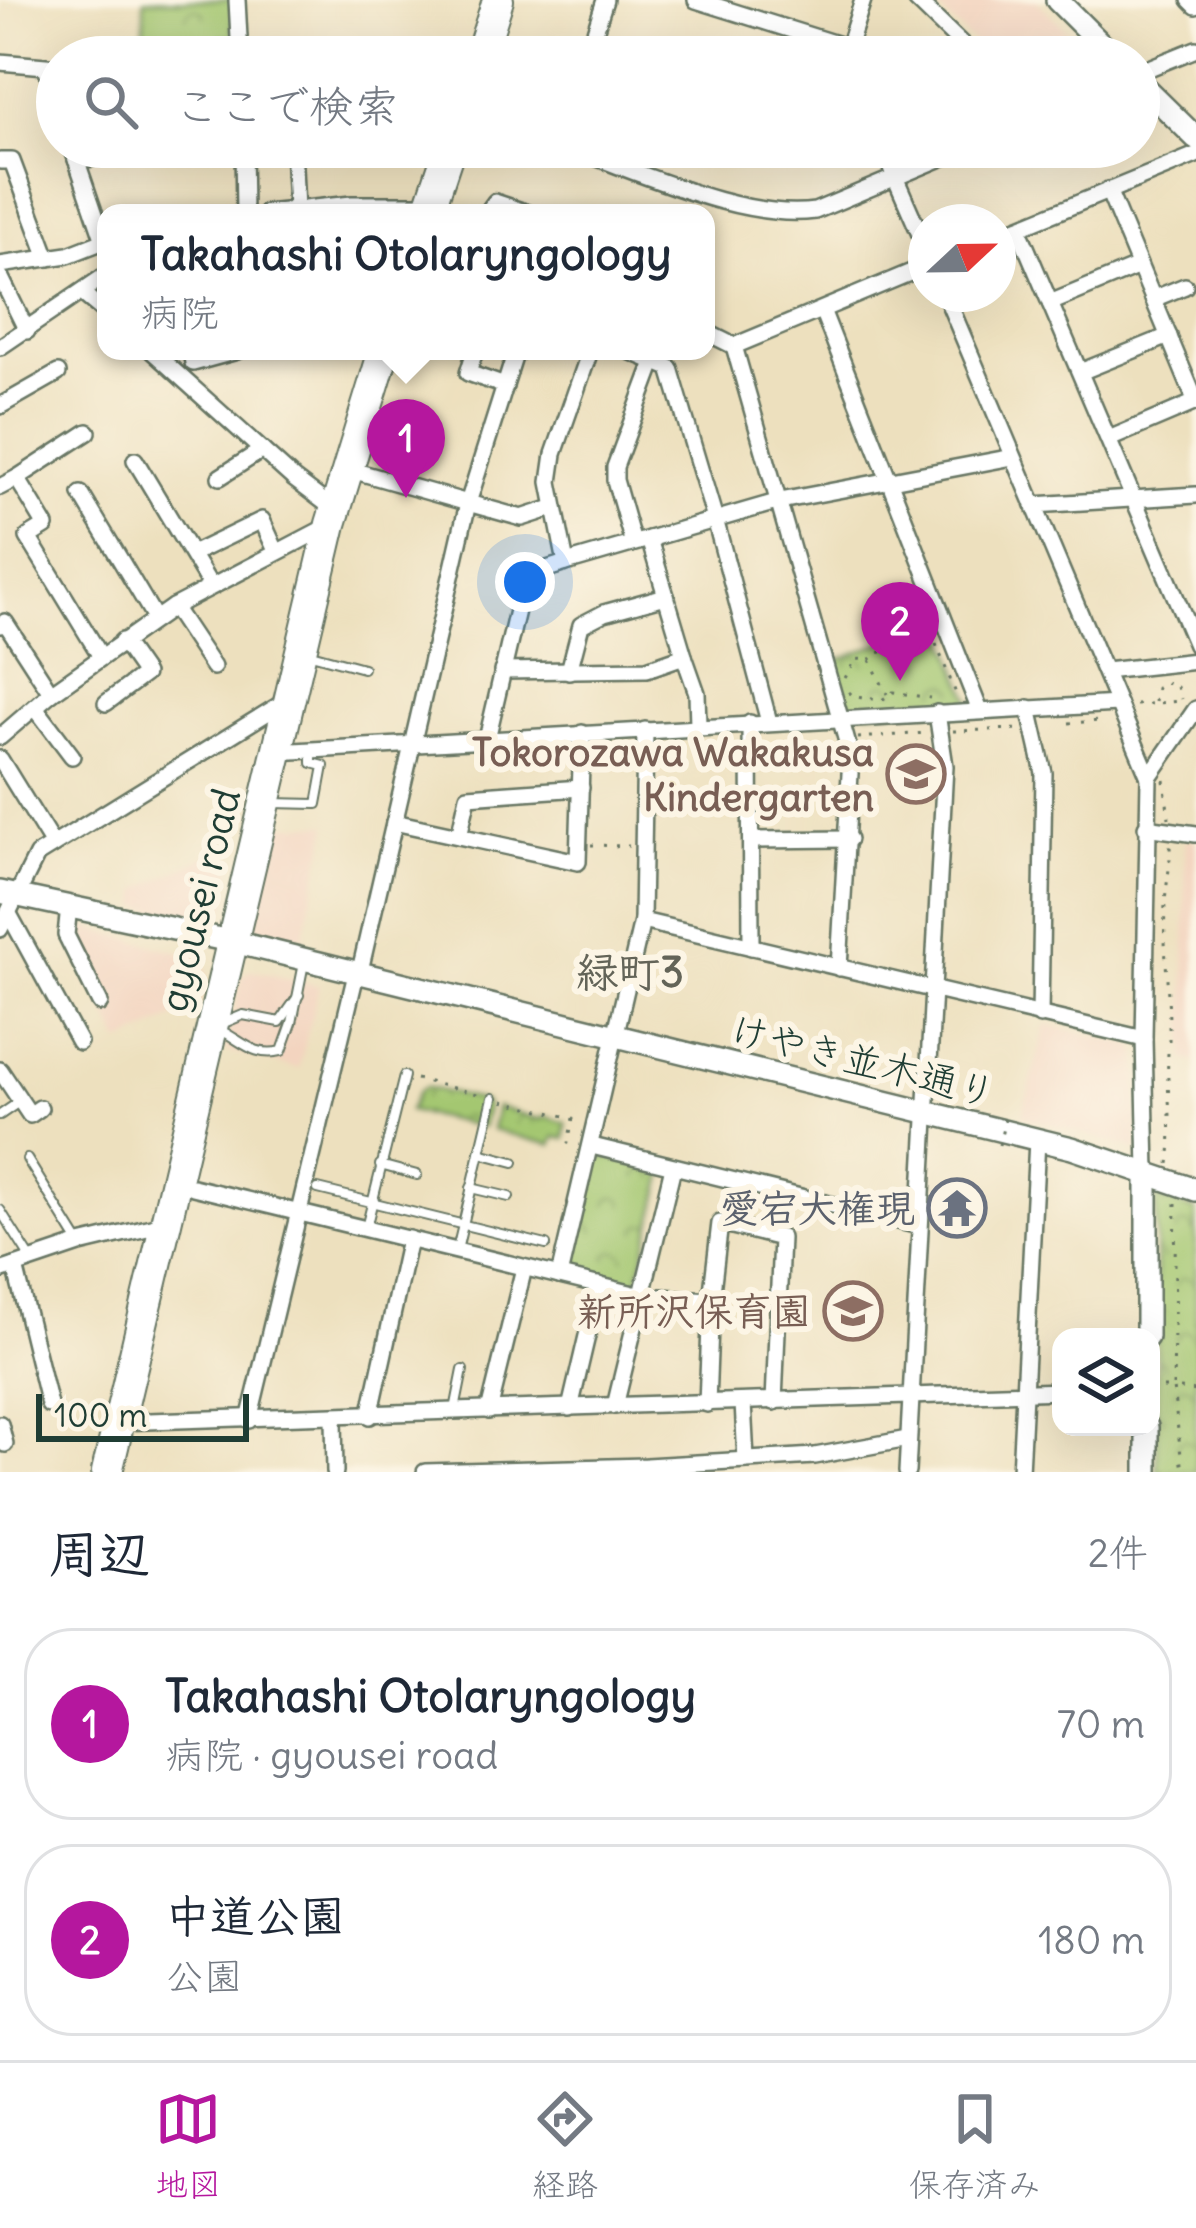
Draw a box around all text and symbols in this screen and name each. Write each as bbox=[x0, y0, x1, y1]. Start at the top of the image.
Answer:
search box bbox=[36, 36, 1160, 168]
icon: search bbox=[78, 69, 144, 135]
text: ここで検索 bbox=[174, 78, 399, 134]
popup bbox=[97, 204, 715, 360]
north arrow bbox=[908, 204, 1016, 312]
text: Takahashi Otolaryngology bbox=[140, 226, 672, 282]
text: 病院 bbox=[140, 289, 219, 338]
pin: 1 bbox=[367, 399, 445, 498]
your location bbox=[495, 552, 555, 612]
pin: 2 bbox=[861, 582, 939, 681]
place label: Tokorozawa Wakakusa Kindergarten bbox=[472, 728, 874, 822]
school or university icon: Tokorozawa Wakakusa Kindergarten bbox=[885, 743, 947, 805]
street label: gyousei road bbox=[149, 783, 251, 1017]
district label: 緑町3 bbox=[576, 946, 684, 998]
street label: けやき並木通り bbox=[725, 1004, 1001, 1118]
temple icon: 愛宕大権現 bbox=[926, 1177, 988, 1239]
place label: 愛宕大権現 bbox=[720, 1184, 915, 1233]
school or university icon: 新所沢保育園 bbox=[822, 1280, 884, 1342]
place label: 新所沢保育園 bbox=[577, 1287, 811, 1336]
map controls bbox=[1052, 1328, 1160, 1436]
button: layers bbox=[1052, 1328, 1160, 1436]
scale bar bbox=[36, 1388, 249, 1441]
text: 100 m bbox=[54, 1394, 147, 1436]
text: 周辺 bbox=[48, 1522, 150, 1586]
text: 2件 bbox=[1088, 1529, 1148, 1578]
text: Takahashi Otolaryngology bbox=[165, 1668, 696, 1724]
text: 1 bbox=[82, 1700, 98, 1749]
text: 70 m bbox=[1057, 1700, 1145, 1749]
text: 病院 · gyousei road bbox=[165, 1731, 498, 1780]
text: 中道公園 bbox=[165, 1888, 345, 1944]
text: 2 bbox=[79, 1916, 101, 1965]
text: 180 m bbox=[1038, 1916, 1145, 1965]
text: 公園 bbox=[165, 1952, 243, 2001]
tab: 地図 bbox=[155, 2086, 221, 2206]
tab: 経路 bbox=[532, 2086, 598, 2206]
tab: 保存済み bbox=[909, 2086, 1041, 2206]

